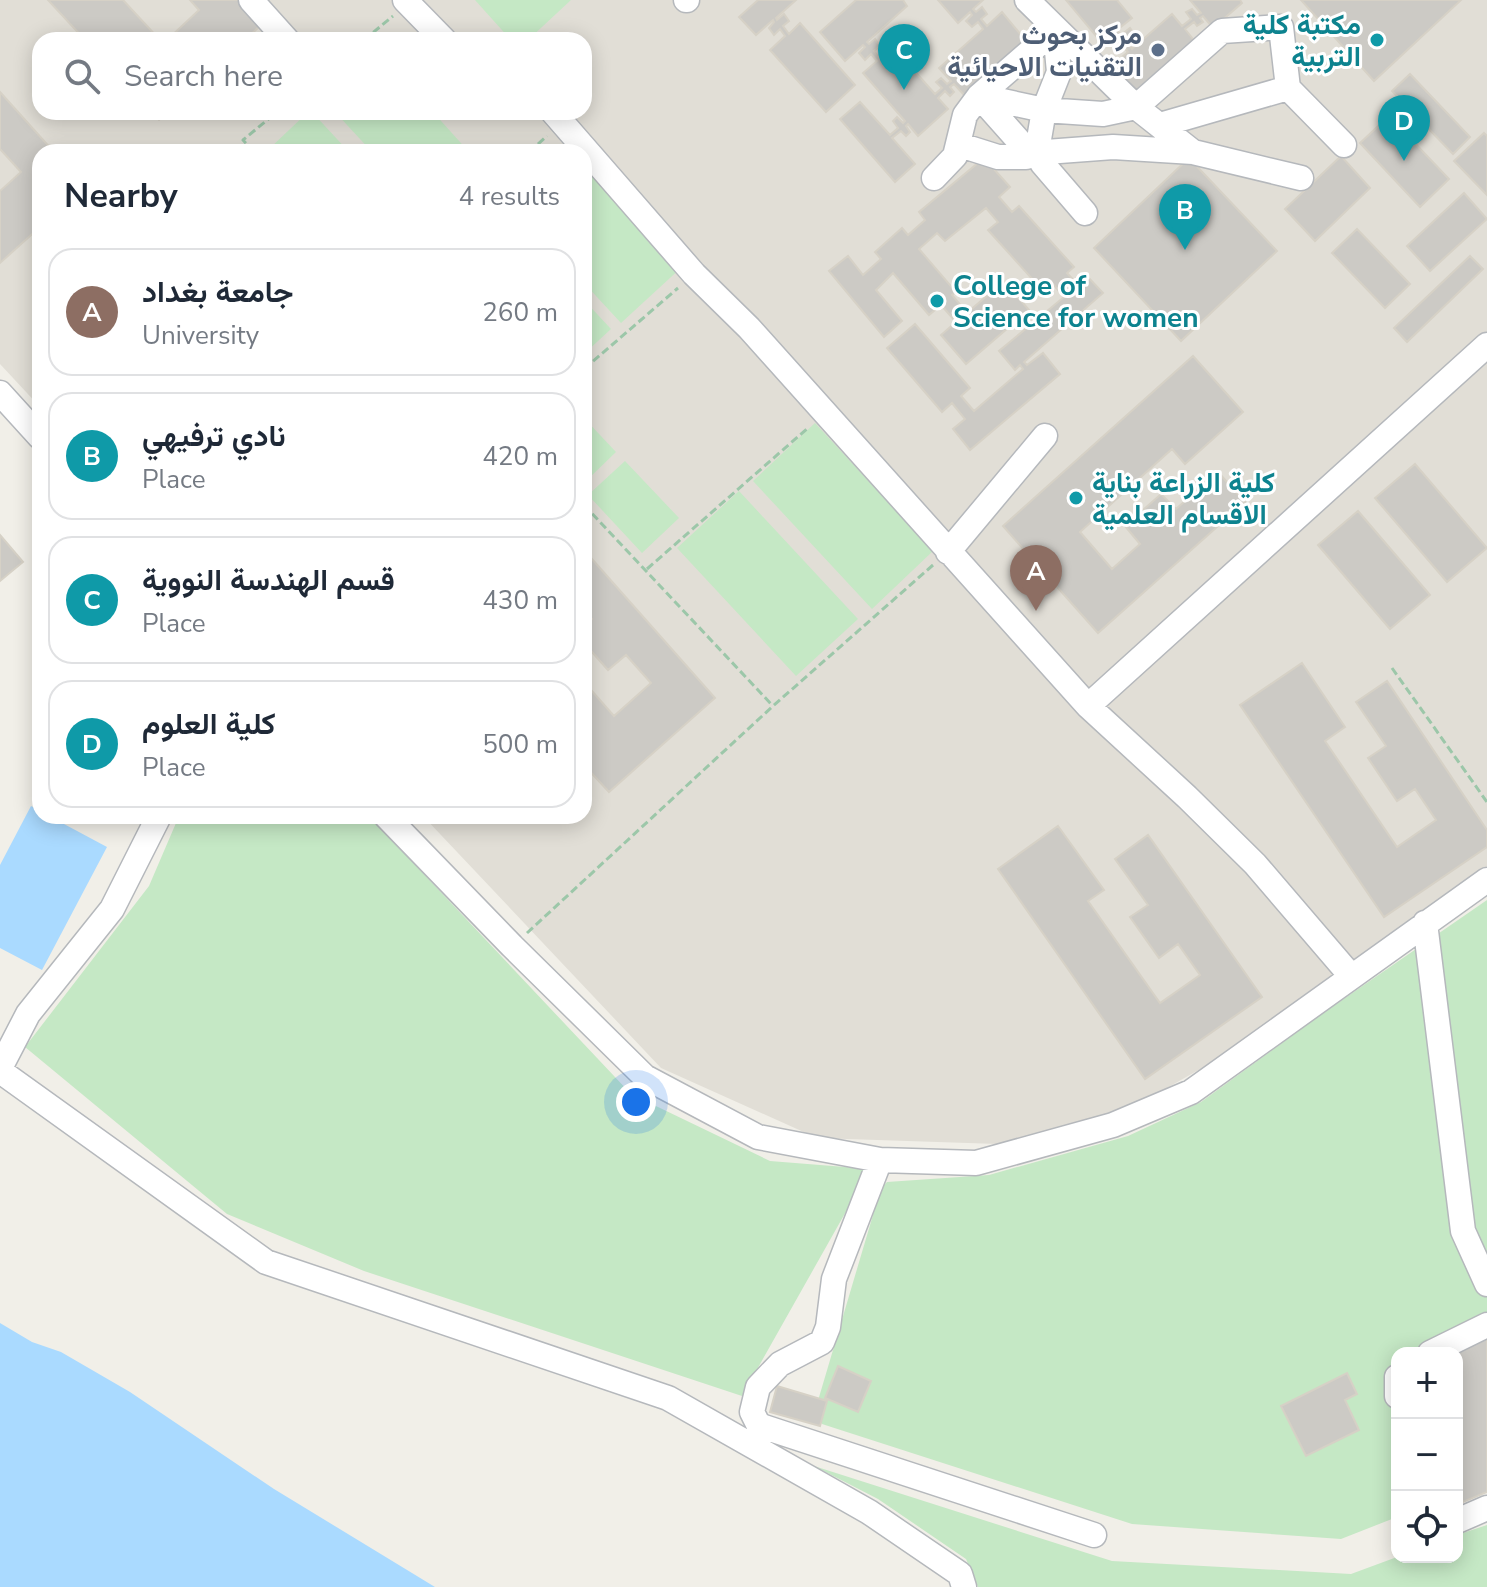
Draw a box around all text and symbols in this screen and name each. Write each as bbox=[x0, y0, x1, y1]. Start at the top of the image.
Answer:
place label: مكتبة كلية التربية bbox=[1243, 6, 1361, 76]
place label: مركز بحوث التقنيات الاحيائية bbox=[947, 16, 1142, 86]
pin: C bbox=[878, 24, 930, 90]
marker: مكتبة كلية التربية bbox=[1368, 31, 1386, 49]
search box bbox=[32, 32, 592, 120]
marker: مركز بحوث التقنيات الاحيائية bbox=[1149, 41, 1167, 59]
icon: search bbox=[60, 54, 104, 98]
text: Search here bbox=[124, 56, 283, 97]
pin: D bbox=[1378, 95, 1430, 161]
text: Nearby bbox=[64, 173, 178, 219]
text: 4 results bbox=[459, 179, 560, 214]
pin: B bbox=[1159, 184, 1211, 250]
place label: College of Science for women bbox=[953, 267, 1199, 337]
text: جامعة بغداد bbox=[142, 272, 293, 313]
marker: College of Science for women bbox=[928, 292, 946, 310]
text: A bbox=[82, 295, 102, 330]
text: 260 m bbox=[482, 295, 558, 330]
text: University bbox=[142, 318, 259, 353]
text: نادي ترفيهي bbox=[142, 416, 286, 457]
text: B bbox=[83, 439, 101, 474]
text: 420 m bbox=[482, 439, 558, 474]
text: Place bbox=[142, 462, 206, 497]
place label: كلية الزراعة بناية الاقسام العلمية bbox=[1092, 464, 1275, 534]
marker: كلية الزراعة بناية الاقسام العلمية bbox=[1067, 489, 1085, 507]
pin: A bbox=[1010, 545, 1062, 611]
text: قسم الهندسة النووية bbox=[142, 560, 395, 601]
text: C bbox=[83, 583, 101, 618]
text: 430 m bbox=[482, 583, 558, 618]
text: Place bbox=[142, 606, 206, 641]
text: كلية العلوم bbox=[142, 704, 276, 745]
text: D bbox=[82, 727, 102, 762]
text: 500 m bbox=[482, 727, 558, 762]
text: Place bbox=[142, 750, 206, 785]
your location bbox=[616, 1082, 656, 1122]
map controls bbox=[1391, 1347, 1463, 1563]
button: + bbox=[1391, 1347, 1463, 1419]
button: − bbox=[1391, 1419, 1463, 1491]
button: locate bbox=[1391, 1491, 1463, 1563]

